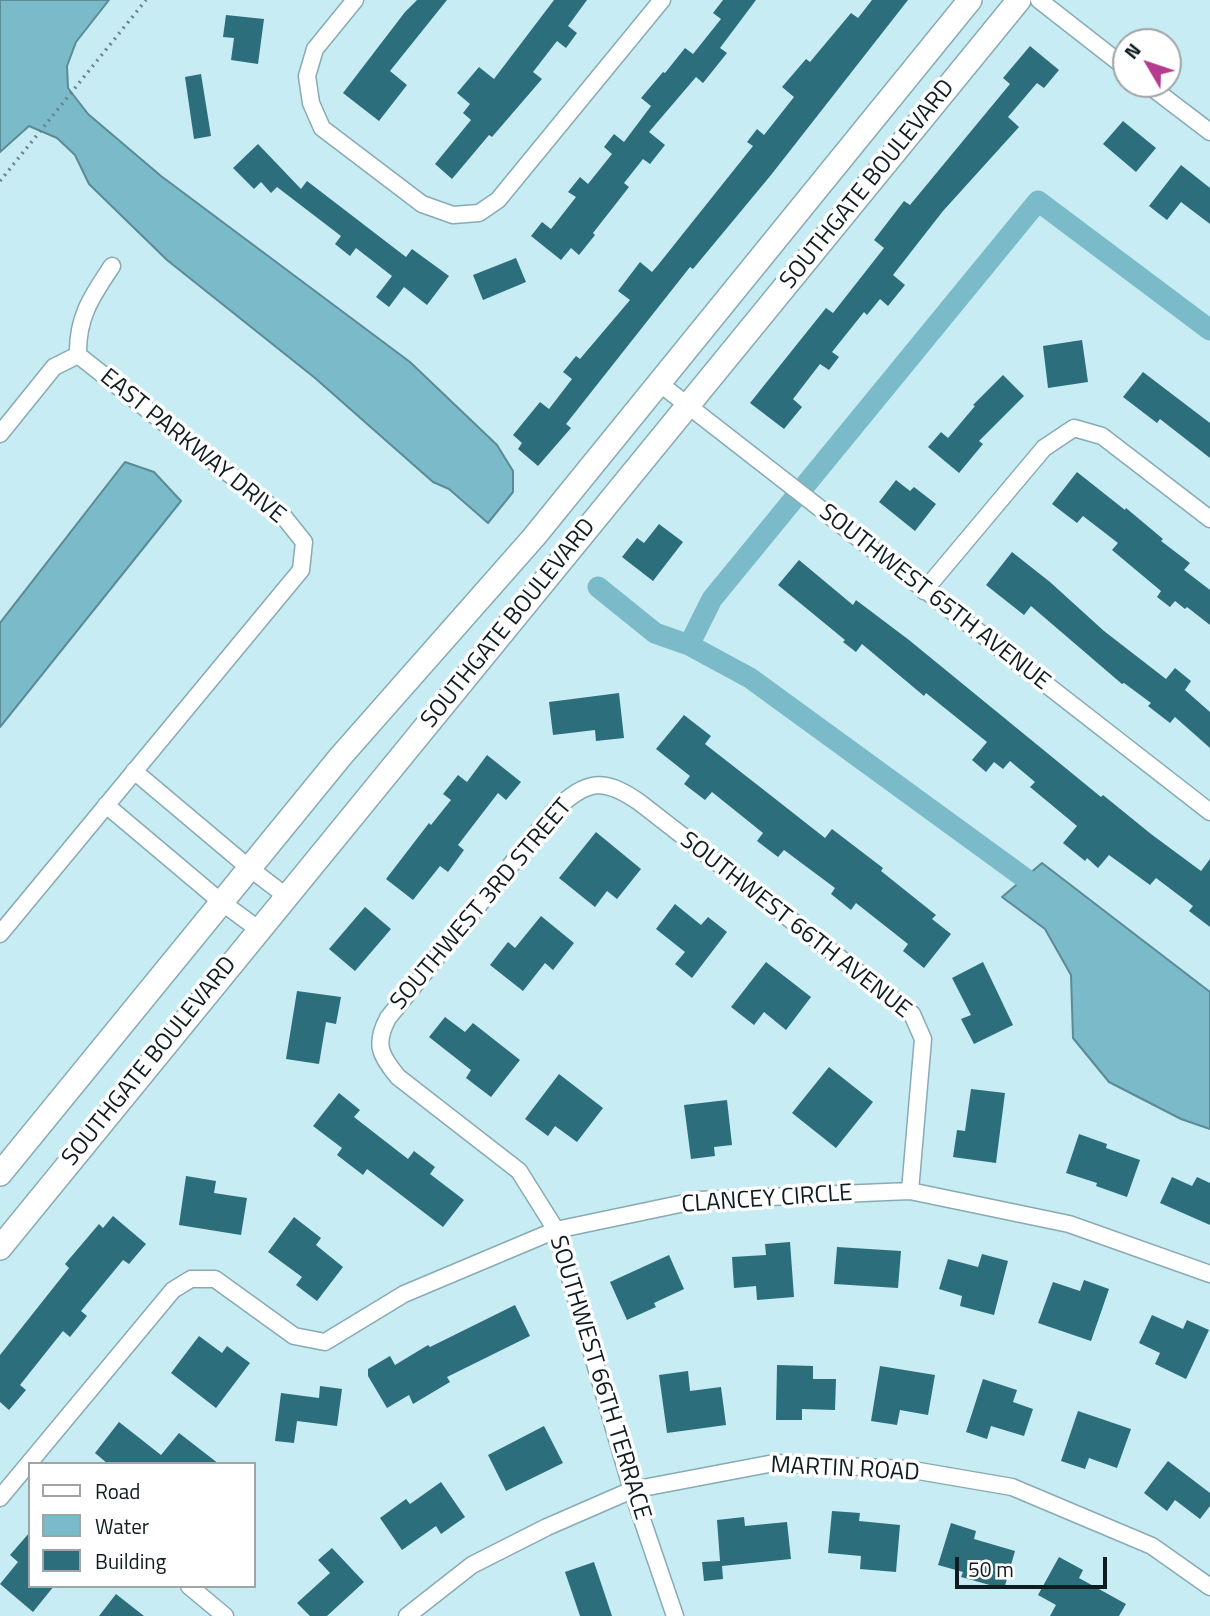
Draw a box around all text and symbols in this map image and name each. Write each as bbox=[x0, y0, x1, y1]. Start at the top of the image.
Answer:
north arrow bbox=[1112, 28, 1182, 98]
text: N bbox=[1116, 36, 1147, 65]
street label: SOUTHGATE BOULEVARD bbox=[775, 75, 961, 295]
street label: EAST PARKWAY DRIVE bbox=[94, 363, 290, 531]
street label: SOUTHWEST 65TH AVENUE bbox=[813, 499, 1055, 697]
street label: SOUTHGATE BOULEVARD bbox=[416, 514, 602, 734]
street label: SOUTHWEST 3RD STREET bbox=[385, 793, 579, 1017]
street label: SOUTHWEST 66TH AVENUE bbox=[674, 827, 916, 1025]
street label: SOUTHGATE BOULEVARD bbox=[57, 952, 243, 1172]
street label: CLANCEY CIRCLE bbox=[681, 1180, 853, 1220]
street label: SOUTHWEST 66TH TERRACE bbox=[542, 1233, 656, 1523]
street label: MARTIN ROAD bbox=[770, 1452, 920, 1488]
legend bbox=[28, 1462, 256, 1588]
text: Road bbox=[95, 1475, 140, 1507]
text: Water bbox=[95, 1510, 149, 1542]
scale bar bbox=[958, 1542, 1110, 1586]
text: Building bbox=[95, 1545, 166, 1577]
text: 50 m bbox=[968, 1553, 1014, 1585]

